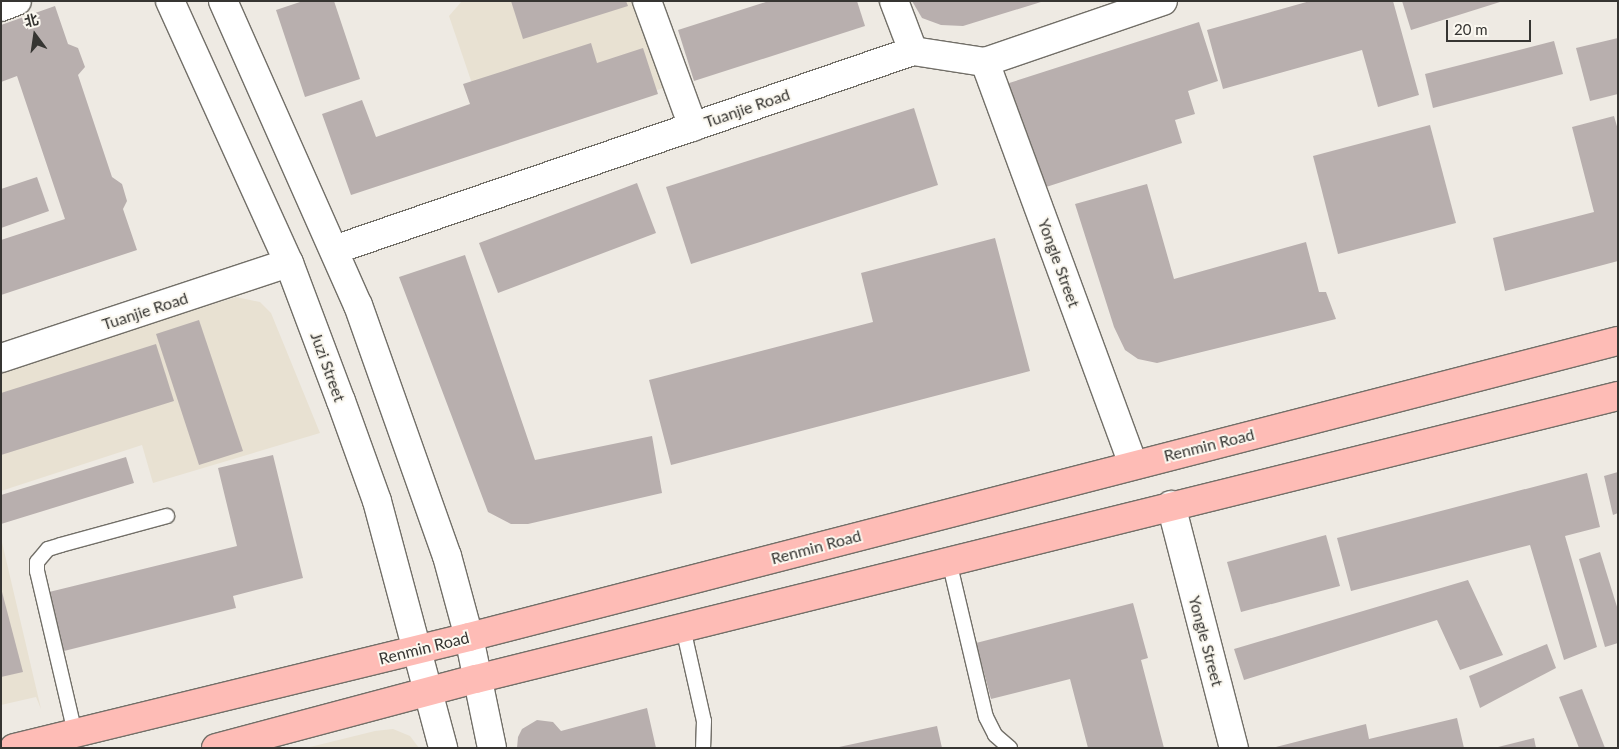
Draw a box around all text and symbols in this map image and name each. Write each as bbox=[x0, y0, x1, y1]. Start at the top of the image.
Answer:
north arrow bbox=[10, 10, 60, 60]
text: 北 bbox=[22, 10, 40, 30]
scale bar bbox=[1449, 10, 1534, 42]
text: 20 m bbox=[1454, 20, 1488, 38]
street label: Tuanjie Road bbox=[702, 84, 792, 132]
street label: Yongle Street bbox=[1034, 216, 1084, 310]
street label: Tuanjie Road bbox=[100, 288, 190, 334]
street label: Juzi Street bbox=[307, 330, 349, 404]
street label: Renmin Road bbox=[1162, 425, 1256, 465]
street label: Renmin Road bbox=[769, 526, 863, 568]
street label: Yongle Street bbox=[1185, 594, 1227, 688]
street label: Renmin Road bbox=[377, 628, 471, 668]

